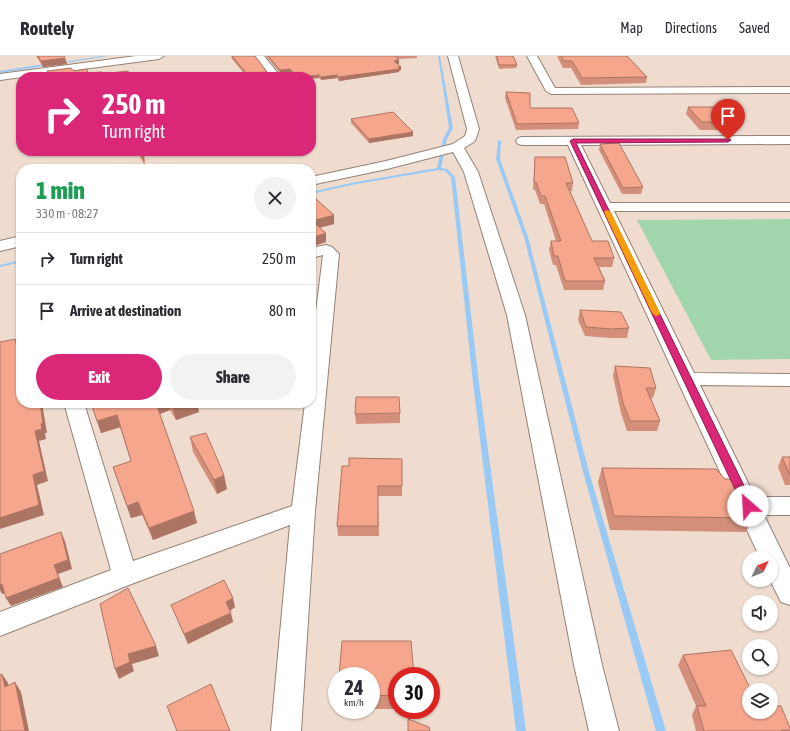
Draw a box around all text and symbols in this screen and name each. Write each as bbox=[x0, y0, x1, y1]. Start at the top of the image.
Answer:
text: Routely bbox=[20, 17, 74, 39]
text: Map bbox=[620, 20, 643, 36]
text: Directions bbox=[665, 20, 717, 36]
text: Saved bbox=[739, 20, 770, 36]
icon: right bbox=[36, 88, 88, 140]
text: 250 m bbox=[102, 88, 165, 120]
pin bbox=[711, 99, 745, 140]
icon: arrive bbox=[717, 105, 739, 127]
text: Turn right bbox=[102, 121, 165, 142]
text: 1 min bbox=[36, 177, 85, 204]
button: close bbox=[254, 177, 296, 219]
text: 330 m · 08:27 bbox=[36, 206, 99, 221]
icon: right bbox=[36, 248, 58, 270]
text: Turn right bbox=[70, 250, 123, 267]
text: 250 m bbox=[262, 250, 296, 267]
icon: arrive bbox=[36, 300, 58, 322]
text: Arrive at destination bbox=[70, 302, 181, 319]
text: 80 m bbox=[269, 302, 296, 319]
button: Exit bbox=[36, 354, 162, 400]
button: Share bbox=[170, 354, 296, 400]
position arrow bbox=[727, 485, 769, 527]
north arrow bbox=[742, 551, 778, 587]
map controls bbox=[742, 551, 778, 719]
button: sound bbox=[742, 595, 778, 631]
button: search bbox=[742, 639, 778, 675]
speed limit sign: 30 bbox=[388, 667, 440, 719]
text: 24 bbox=[345, 676, 363, 699]
button: layers bbox=[742, 683, 778, 719]
text: km/h bbox=[344, 697, 364, 708]

